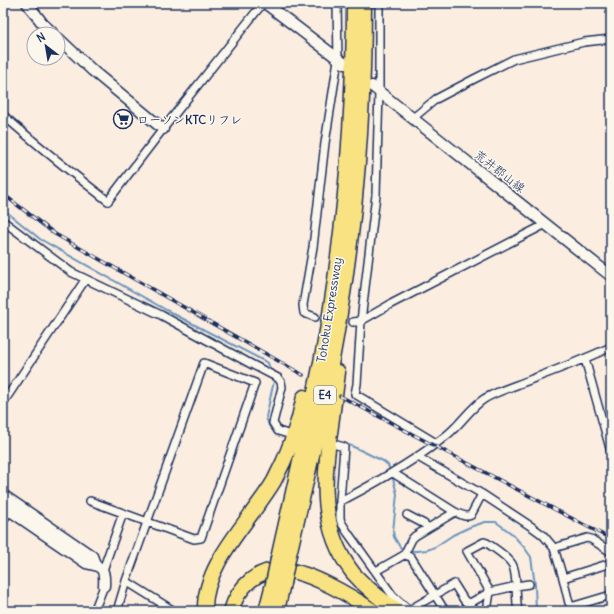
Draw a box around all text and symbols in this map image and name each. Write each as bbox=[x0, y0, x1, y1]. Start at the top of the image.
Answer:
north arrow bbox=[26, 26, 66, 66]
text: N bbox=[34, 29, 48, 45]
supermarket icon: ローソンKTCリフレ bbox=[112, 108, 134, 130]
place label: ローソンKTCリフレ bbox=[137, 112, 242, 127]
street label: 荒井郡山線 bbox=[472, 147, 528, 195]
street label: Tohoku Expressway bbox=[313, 256, 345, 364]
road number: E4 bbox=[314, 386, 336, 404]

